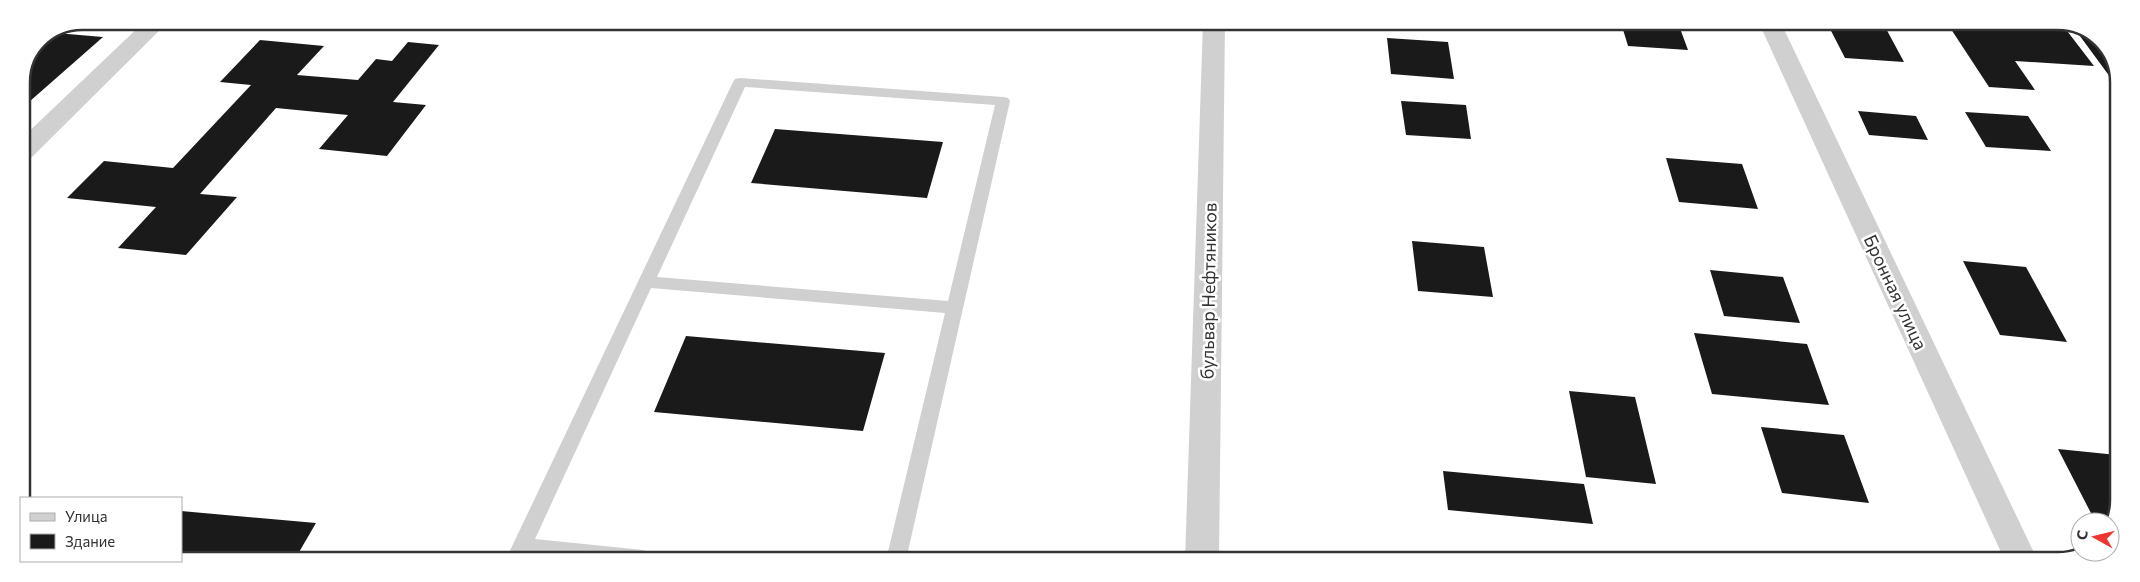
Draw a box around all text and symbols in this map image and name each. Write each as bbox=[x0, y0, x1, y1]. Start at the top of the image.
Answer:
street label: бульвар Нефтяников bbox=[1195, 202, 1221, 380]
street label: Бронная улица bbox=[1860, 231, 1932, 353]
legend bbox=[20, 497, 182, 562]
text: Улица bbox=[65, 507, 107, 525]
north arrow bbox=[2070, 512, 2120, 562]
text: С bbox=[2073, 529, 2091, 541]
text: Здание bbox=[65, 532, 115, 550]

